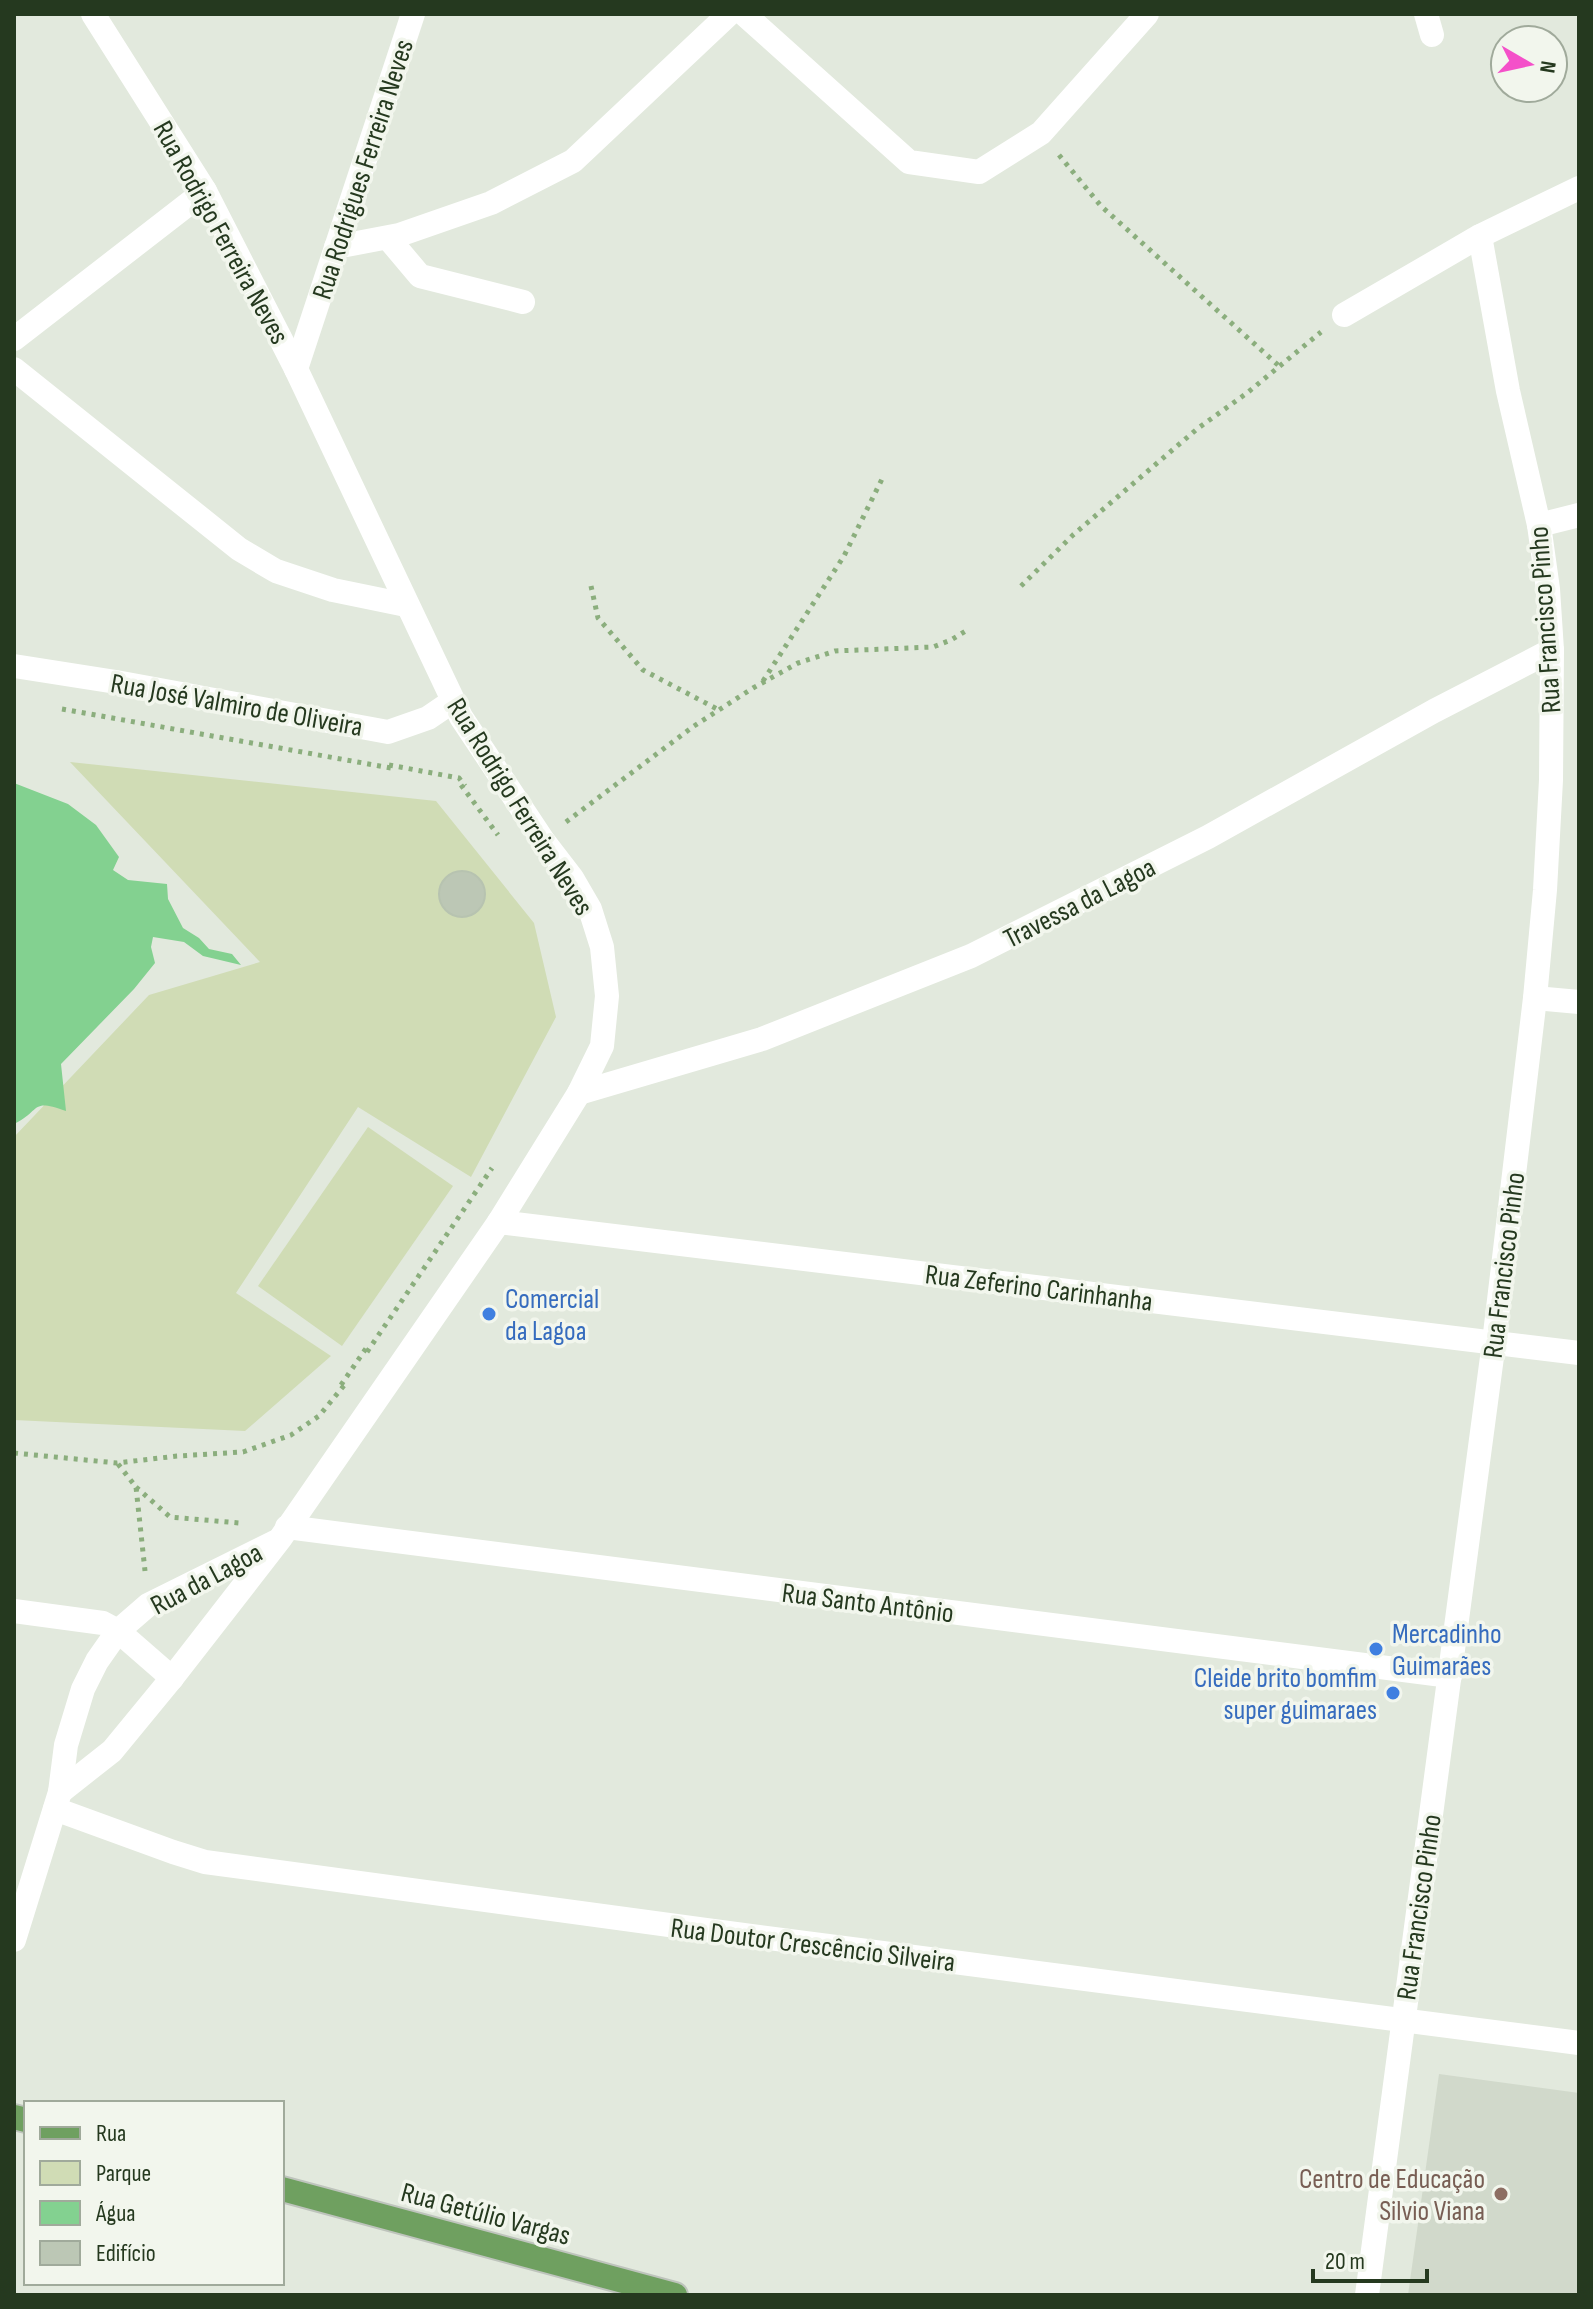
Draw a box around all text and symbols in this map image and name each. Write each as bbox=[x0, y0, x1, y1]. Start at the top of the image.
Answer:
north arrow bbox=[1489, 24, 1569, 104]
street label: Rua Rodrigues Ferreira Neves bbox=[306, 35, 421, 304]
text: N bbox=[1533, 59, 1562, 75]
street label: Rua Rodrigo Ferreira Neves bbox=[146, 115, 296, 350]
street label: Rua Francisco Pinho bbox=[1523, 525, 1568, 714]
street label: Rua José Valmiro de Oliveira bbox=[108, 667, 365, 744]
street label: Rua Rodrigo Ferreira Neves bbox=[440, 692, 600, 921]
street label: Travessa da Lagoa bbox=[998, 851, 1161, 956]
street label: Rua Francisco Pinho bbox=[1477, 1170, 1532, 1360]
street label: Rua Zeferino Carinhanha bbox=[923, 1258, 1154, 1319]
place label: Comercial da Lagoa bbox=[505, 1283, 599, 1348]
marker: Comercial da Lagoa bbox=[480, 1305, 498, 1323]
street label: Rua da Lagoa bbox=[145, 1536, 268, 1622]
street label: Rua Santo Antônio bbox=[780, 1577, 956, 1630]
place label: Mercadinho Guimarães bbox=[1392, 1618, 1502, 1683]
marker: Mercadinho Guimarães bbox=[1367, 1640, 1385, 1658]
place label: Cleide brito bomfim super guimaraes bbox=[1194, 1662, 1377, 1727]
marker: Cleide brito bomfim super guimaraes bbox=[1384, 1684, 1402, 1702]
street label: Rua Francisco Pinho bbox=[1390, 1812, 1449, 2002]
street label: Rua Doutor Crescêncio Silveira bbox=[669, 1912, 957, 1979]
legend bbox=[24, 2101, 284, 2285]
text: Rua bbox=[96, 2119, 126, 2148]
text: Parque bbox=[96, 2159, 151, 2188]
place label: Centro de Educação Silvio Viana bbox=[1299, 2163, 1485, 2228]
street label: Rua Getúlio Vargas bbox=[397, 2176, 574, 2253]
marker: Centro de Educação Silvio Viana bbox=[1492, 2185, 1510, 2203]
text: Água bbox=[95, 2199, 135, 2228]
scale bar bbox=[1313, 2233, 1427, 2283]
text: Edifício bbox=[96, 2239, 156, 2268]
text: 20 m bbox=[1325, 2247, 1365, 2276]

